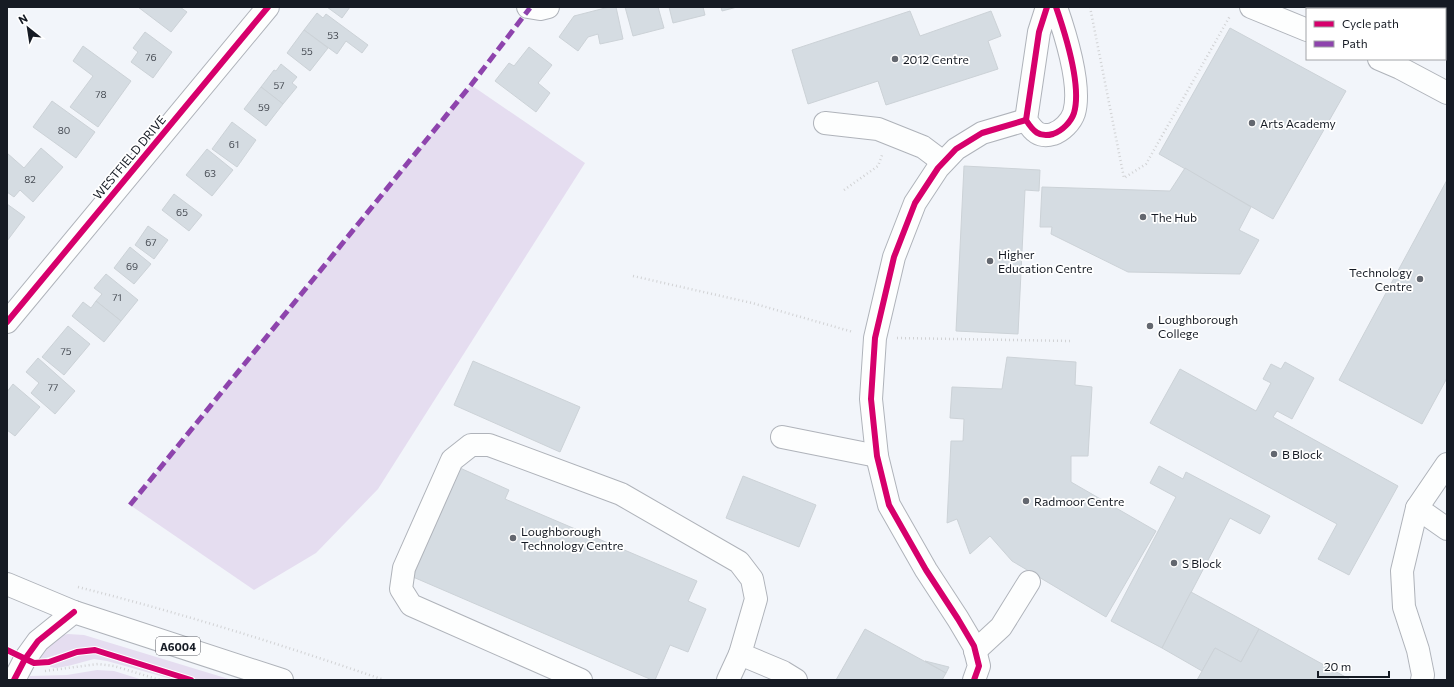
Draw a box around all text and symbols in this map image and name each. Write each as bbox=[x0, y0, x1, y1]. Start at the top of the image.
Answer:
north arrow bbox=[8, 8, 48, 48]
legend bbox=[1306, 8, 1446, 60]
text: N bbox=[16, 11, 30, 27]
text: Cycle path bbox=[1342, 16, 1399, 30]
house number: 53 bbox=[327, 29, 339, 41]
text: Path bbox=[1342, 36, 1368, 50]
house number: 55 bbox=[301, 45, 313, 57]
house number: 76 bbox=[145, 51, 157, 63]
place label: 2012 Centre bbox=[903, 52, 969, 66]
marker: 2012 Centre bbox=[890, 54, 900, 64]
house number: 57 bbox=[273, 79, 285, 91]
house number: 78 bbox=[95, 88, 107, 100]
house number: 59 bbox=[258, 101, 270, 113]
street label: WESTFIELD DRIVE bbox=[90, 112, 168, 202]
place label: Arts Academy bbox=[1260, 116, 1336, 130]
marker: Arts Academy bbox=[1247, 118, 1257, 128]
house number: 80 bbox=[58, 124, 70, 136]
house number: 61 bbox=[229, 138, 239, 150]
house number: 63 bbox=[204, 167, 216, 179]
house number: 82 bbox=[24, 173, 36, 185]
house number: 65 bbox=[176, 206, 188, 218]
place label: The Hub bbox=[1151, 210, 1197, 224]
marker: The Hub bbox=[1138, 212, 1148, 222]
house number: 67 bbox=[145, 236, 157, 248]
place label: Higher Education Centre bbox=[998, 247, 1093, 275]
marker: Higher Education Centre bbox=[985, 256, 995, 266]
house number: 69 bbox=[126, 260, 138, 272]
place label: Technology Centre bbox=[1349, 265, 1412, 293]
marker: Technology Centre bbox=[1415, 274, 1425, 284]
house number: 71 bbox=[112, 291, 122, 303]
place label: Loughborough College bbox=[1158, 312, 1238, 340]
marker: Loughborough College bbox=[1145, 321, 1155, 331]
house number: 75 bbox=[61, 345, 72, 357]
house number: 77 bbox=[48, 381, 58, 393]
place label: B Block bbox=[1282, 447, 1323, 461]
marker: B Block bbox=[1269, 449, 1279, 459]
place label: Radmoor Centre bbox=[1034, 494, 1124, 508]
marker: Radmoor Centre bbox=[1021, 496, 1031, 506]
place label: Loughborough Technology Centre bbox=[521, 524, 623, 552]
marker: Loughborough Technology Centre bbox=[508, 533, 518, 543]
place label: S Block bbox=[1182, 556, 1222, 570]
marker: S Block bbox=[1169, 558, 1179, 568]
road number: A6004 bbox=[156, 637, 200, 655]
scale bar bbox=[1318, 653, 1389, 679]
text: 20 m bbox=[1324, 659, 1351, 673]

